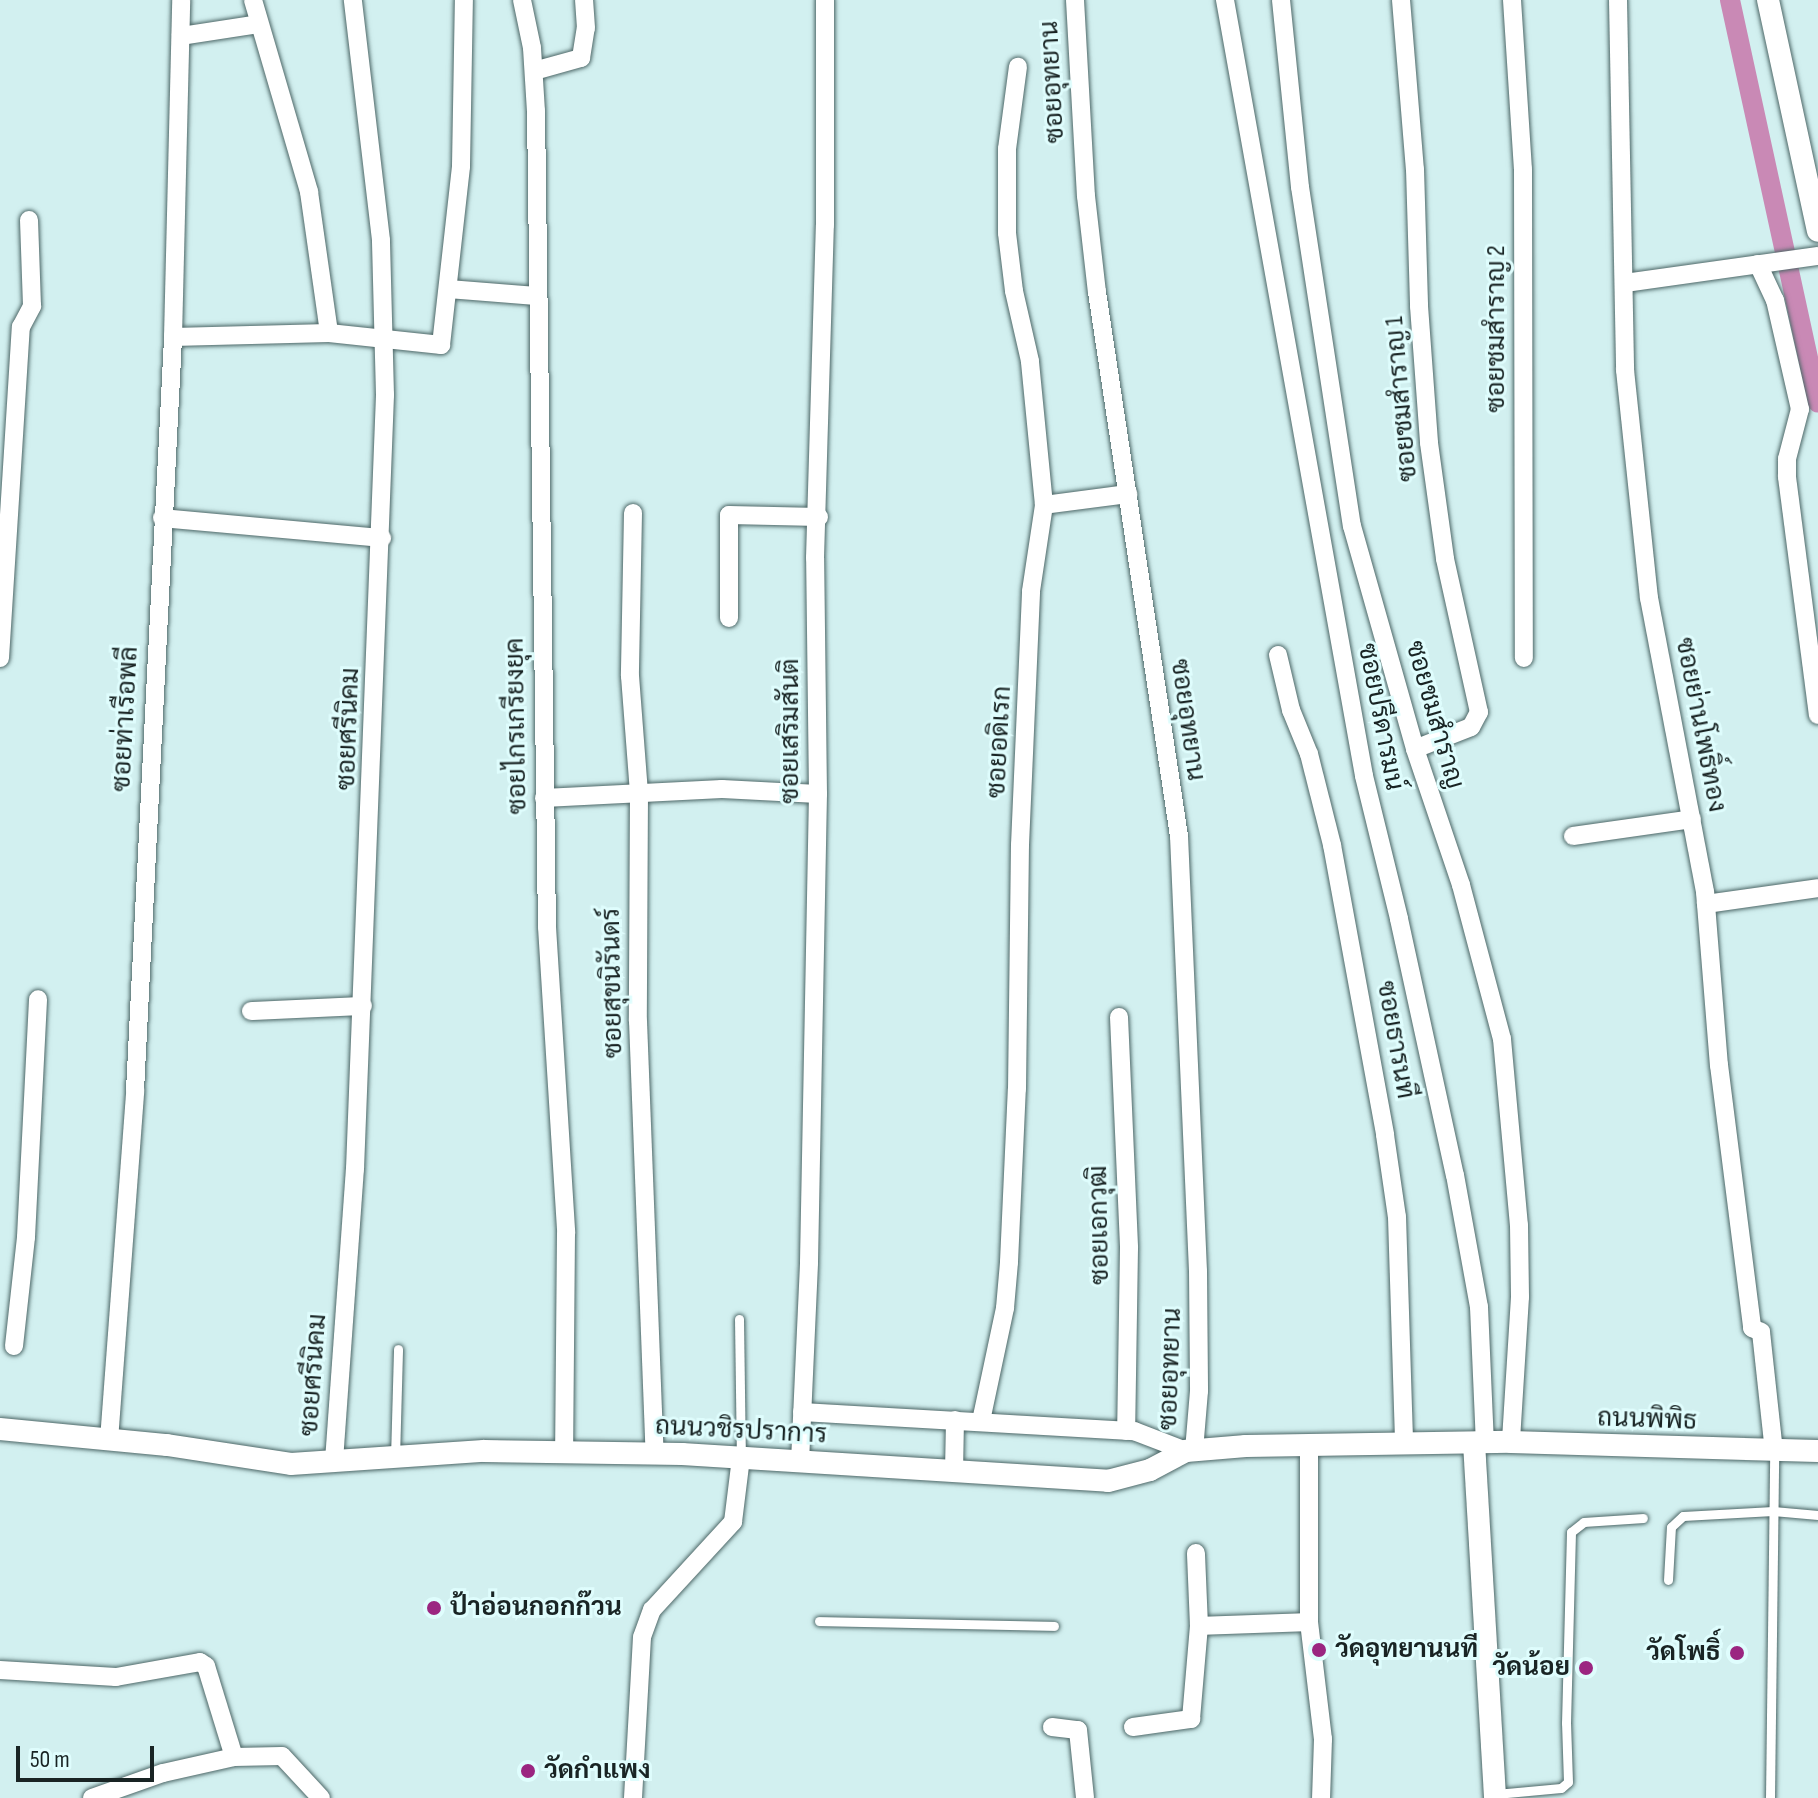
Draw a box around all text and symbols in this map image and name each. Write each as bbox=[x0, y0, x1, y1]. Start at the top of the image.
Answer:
street label: ซอยอุทยาน bbox=[1034, 20, 1072, 144]
street label: ซอยชมสำราญ 2 bbox=[1481, 245, 1513, 413]
street label: ซอยชมสำราญ 1 bbox=[1379, 315, 1425, 483]
street label: ซอยย่านโพธิ์ทอง bbox=[1668, 635, 1732, 815]
street label: ซอยไกรเกรียงยุค bbox=[500, 637, 534, 815]
street label: ซอยชมสำราญ bbox=[1398, 637, 1470, 793]
street label: ซอยปรีดารมน์ bbox=[1350, 641, 1410, 793]
street label: ซอยท่าเรือพลี bbox=[107, 646, 145, 792]
street label: ซอยอุทยาน bbox=[1163, 657, 1211, 783]
street label: ซอยเสริมสันติ bbox=[775, 658, 807, 804]
street label: ซอยศรีนิคม bbox=[331, 667, 367, 791]
street label: ซอยอดิเรก bbox=[981, 685, 1019, 799]
street label: ซอยสุขนิรันดร์ bbox=[596, 908, 630, 1058]
street label: ซอยธารนที bbox=[1369, 979, 1421, 1101]
street label: ซอยเอกวุฒิ bbox=[1083, 1165, 1117, 1285]
street label: ซอยอุทยาน bbox=[1153, 1307, 1189, 1431]
street label: ซอยศรีนิคม bbox=[294, 1313, 334, 1437]
street label: ถนนพิพิธ bbox=[1597, 1403, 1697, 1437]
street label: ถนนวชิรปราการ bbox=[654, 1411, 828, 1451]
place label: ป้าอ่อนกอกก๊วน bbox=[450, 1592, 622, 1624]
marker: ป้าอ่อนกอกก๊วน bbox=[425, 1599, 443, 1617]
place label: วัดอุทยานนที bbox=[1335, 1634, 1478, 1666]
place label: วัดโพธิ์ bbox=[1646, 1637, 1721, 1669]
marker: วัดอุทยานนที bbox=[1310, 1641, 1328, 1659]
marker: วัดโพธิ์ bbox=[1728, 1644, 1746, 1662]
place label: วัดน้อย bbox=[1492, 1652, 1570, 1684]
marker: วัดน้อย bbox=[1577, 1659, 1595, 1677]
scale bar bbox=[20, 1730, 158, 1780]
text: 50 m bbox=[30, 1745, 70, 1774]
place label: วัดกำแพง bbox=[544, 1755, 650, 1787]
marker: วัดกำแพง bbox=[519, 1762, 537, 1780]

